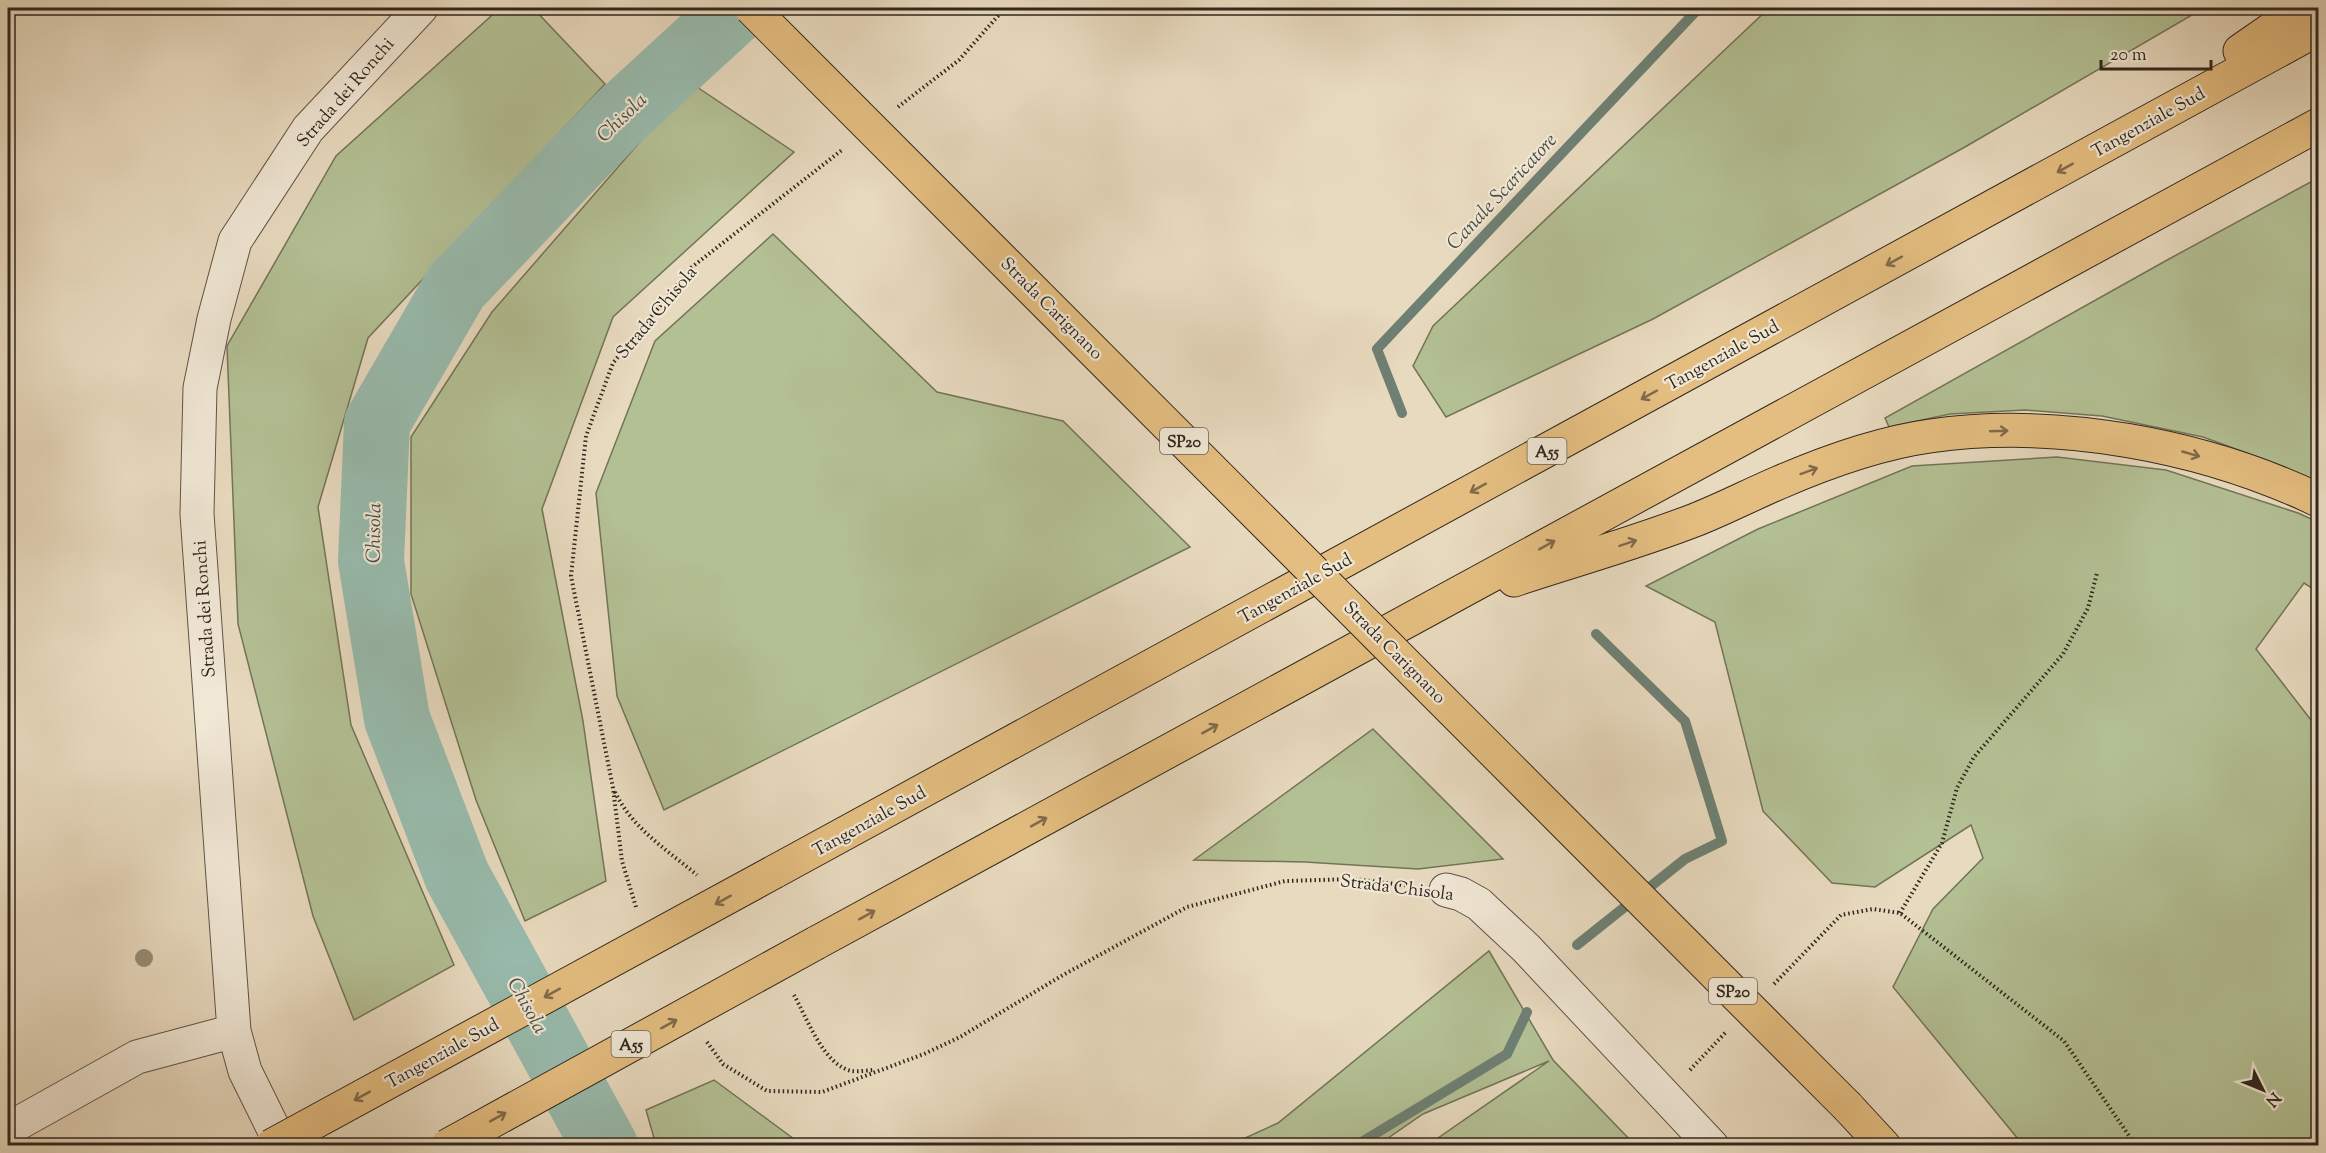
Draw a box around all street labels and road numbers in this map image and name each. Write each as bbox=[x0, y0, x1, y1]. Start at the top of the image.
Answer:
street label: Strada dei Ronchi bbox=[292, 33, 402, 154]
street label: Tangenziale Sud bbox=[2088, 82, 2210, 166]
street label: Strada Carignano bbox=[993, 252, 1108, 367]
street label: Strada Chisola bbox=[611, 261, 704, 365]
street label: Tangenziale Sud bbox=[1662, 315, 1784, 399]
road number: SP20 bbox=[1160, 428, 1208, 454]
road number: A55 bbox=[1528, 438, 1566, 464]
street label: Strada dei Ronchi bbox=[188, 539, 224, 678]
street label: Tangenziale Sud bbox=[1235, 548, 1357, 632]
street label: Strada Carignano bbox=[1336, 596, 1451, 711]
street label: Tangenziale Sud bbox=[809, 781, 931, 865]
street label: Strada Chisola bbox=[1338, 869, 1455, 909]
road number: SP20 bbox=[1709, 978, 1757, 1004]
street label: Tangenziale Sud bbox=[382, 1013, 504, 1097]
road number: A55 bbox=[612, 1031, 650, 1057]

